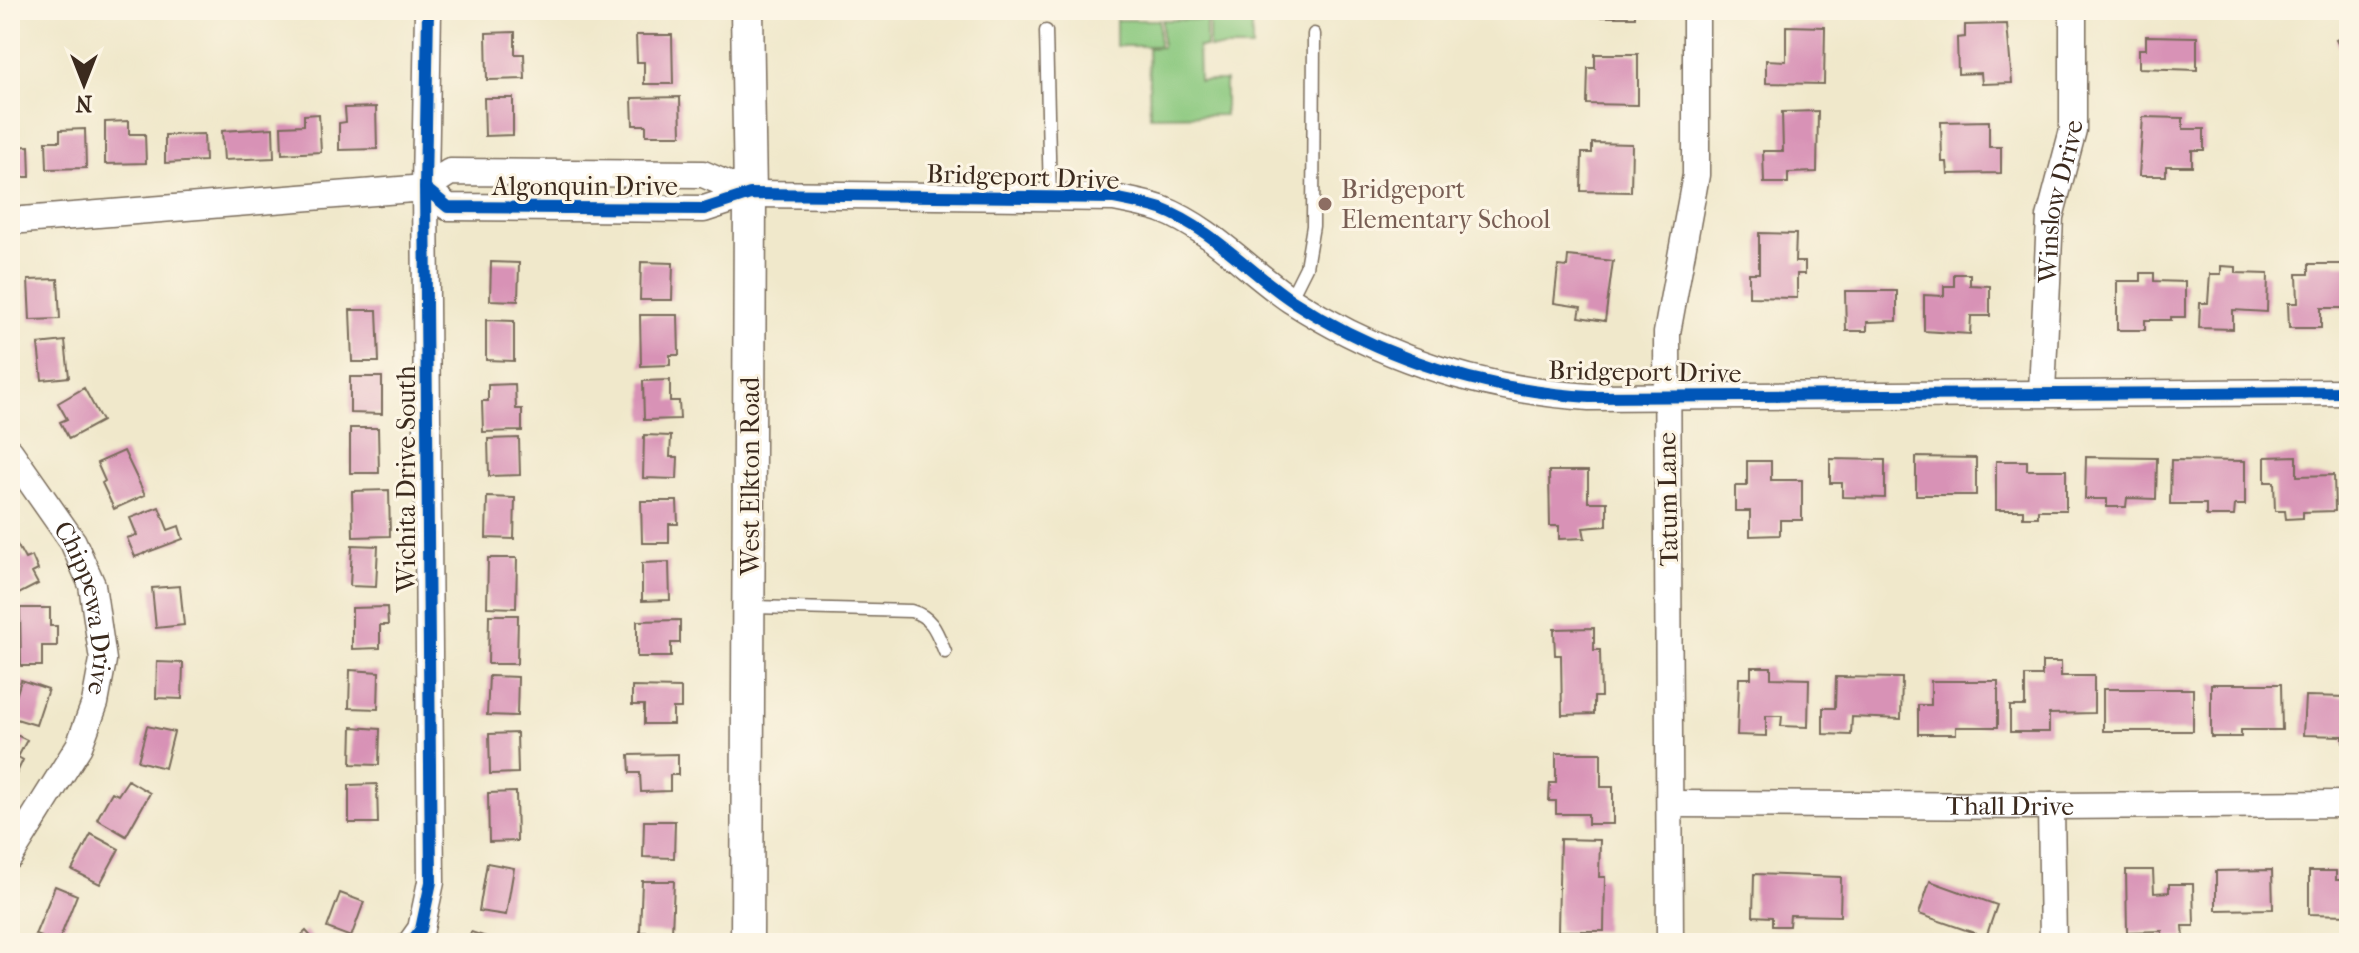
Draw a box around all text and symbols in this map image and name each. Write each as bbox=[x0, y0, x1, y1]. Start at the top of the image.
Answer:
north arrow bbox=[44, 44, 124, 124]
text: N bbox=[75, 90, 92, 116]
street label: Winslow Drive bbox=[2031, 120, 2089, 285]
street label: Bridgeport Drive bbox=[926, 158, 1120, 196]
street label: Algonquin Drive bbox=[491, 171, 678, 202]
place label: Bridgeport Elementary School bbox=[1341, 174, 1550, 235]
marker: Bridgeport Elementary School bbox=[1316, 195, 1334, 213]
street label: Bridgeport Drive bbox=[1548, 355, 1742, 389]
street label: Wichita Drive South bbox=[391, 365, 422, 594]
street label: West Elkton Road bbox=[735, 376, 766, 576]
street label: Tatum Lane bbox=[1651, 432, 1685, 566]
street label: Chippewa Drive bbox=[48, 515, 119, 698]
street label: Thall Drive bbox=[1946, 790, 2074, 822]

